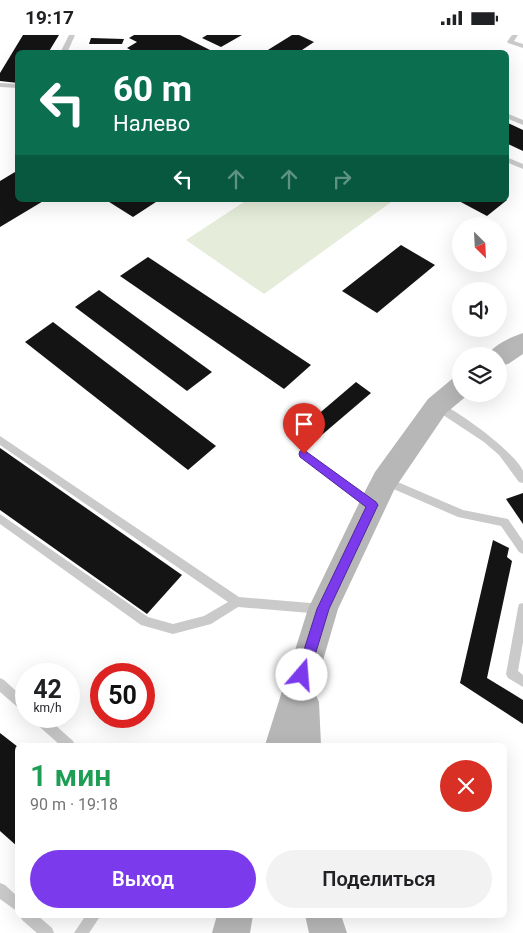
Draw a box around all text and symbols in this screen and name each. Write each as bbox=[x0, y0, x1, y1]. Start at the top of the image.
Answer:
text: 19:17 bbox=[25, 6, 74, 29]
text: 60 m bbox=[113, 69, 192, 110]
icon: left bbox=[30, 70, 95, 135]
text: Налево bbox=[113, 111, 190, 136]
icon: left bbox=[169, 165, 197, 193]
icon: ahead bbox=[222, 165, 250, 193]
icon: ahead bbox=[275, 165, 303, 193]
icon: right bbox=[328, 165, 356, 193]
north arrow bbox=[452, 217, 508, 273]
map controls bbox=[452, 217, 507, 402]
button: sound bbox=[452, 282, 507, 337]
button: layers bbox=[452, 347, 507, 402]
pin bbox=[283, 403, 325, 454]
icon: arrive bbox=[290, 410, 318, 438]
position arrow bbox=[275, 648, 327, 700]
speed limit sign: 50 bbox=[90, 663, 155, 728]
text: 42 bbox=[33, 675, 62, 704]
text: km/h bbox=[33, 701, 62, 715]
text: 1 мин bbox=[30, 758, 111, 793]
button: close bbox=[440, 760, 492, 812]
text: 90 m · 19:18 bbox=[30, 795, 118, 814]
button: Выход bbox=[30, 850, 256, 908]
button: Поделиться bbox=[266, 850, 492, 908]

